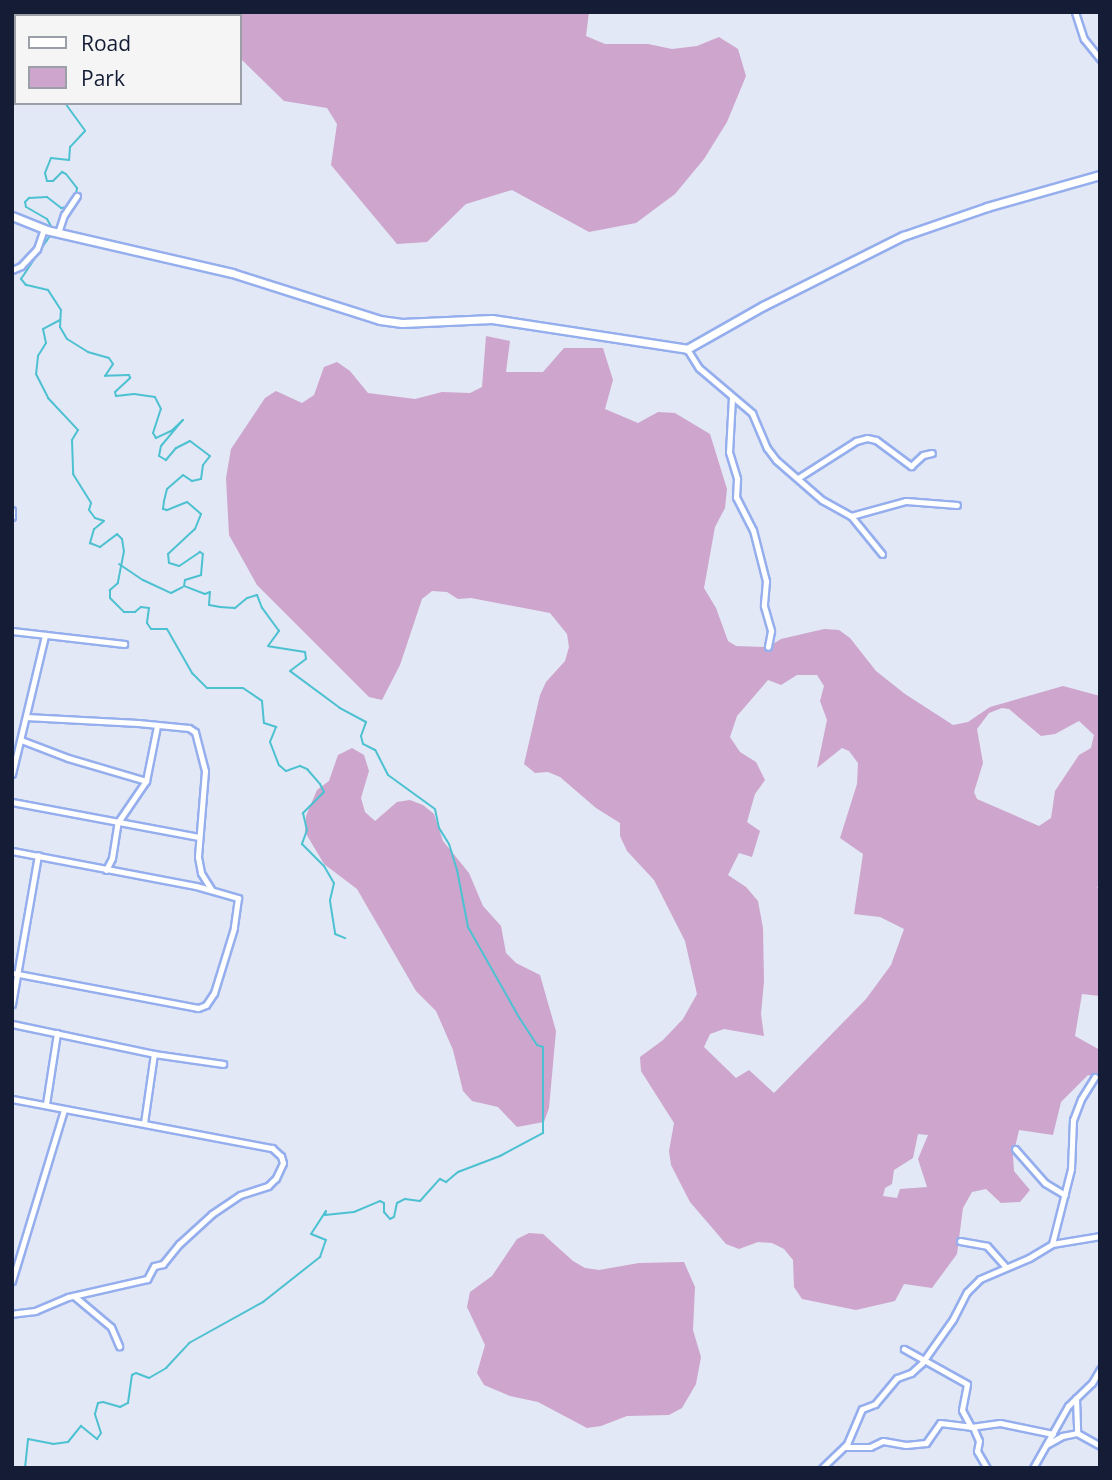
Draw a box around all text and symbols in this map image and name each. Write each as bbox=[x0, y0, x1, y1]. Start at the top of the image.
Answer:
legend bbox=[14, 14, 242, 105]
text: Road bbox=[81, 29, 131, 57]
text: Park bbox=[81, 64, 125, 92]

